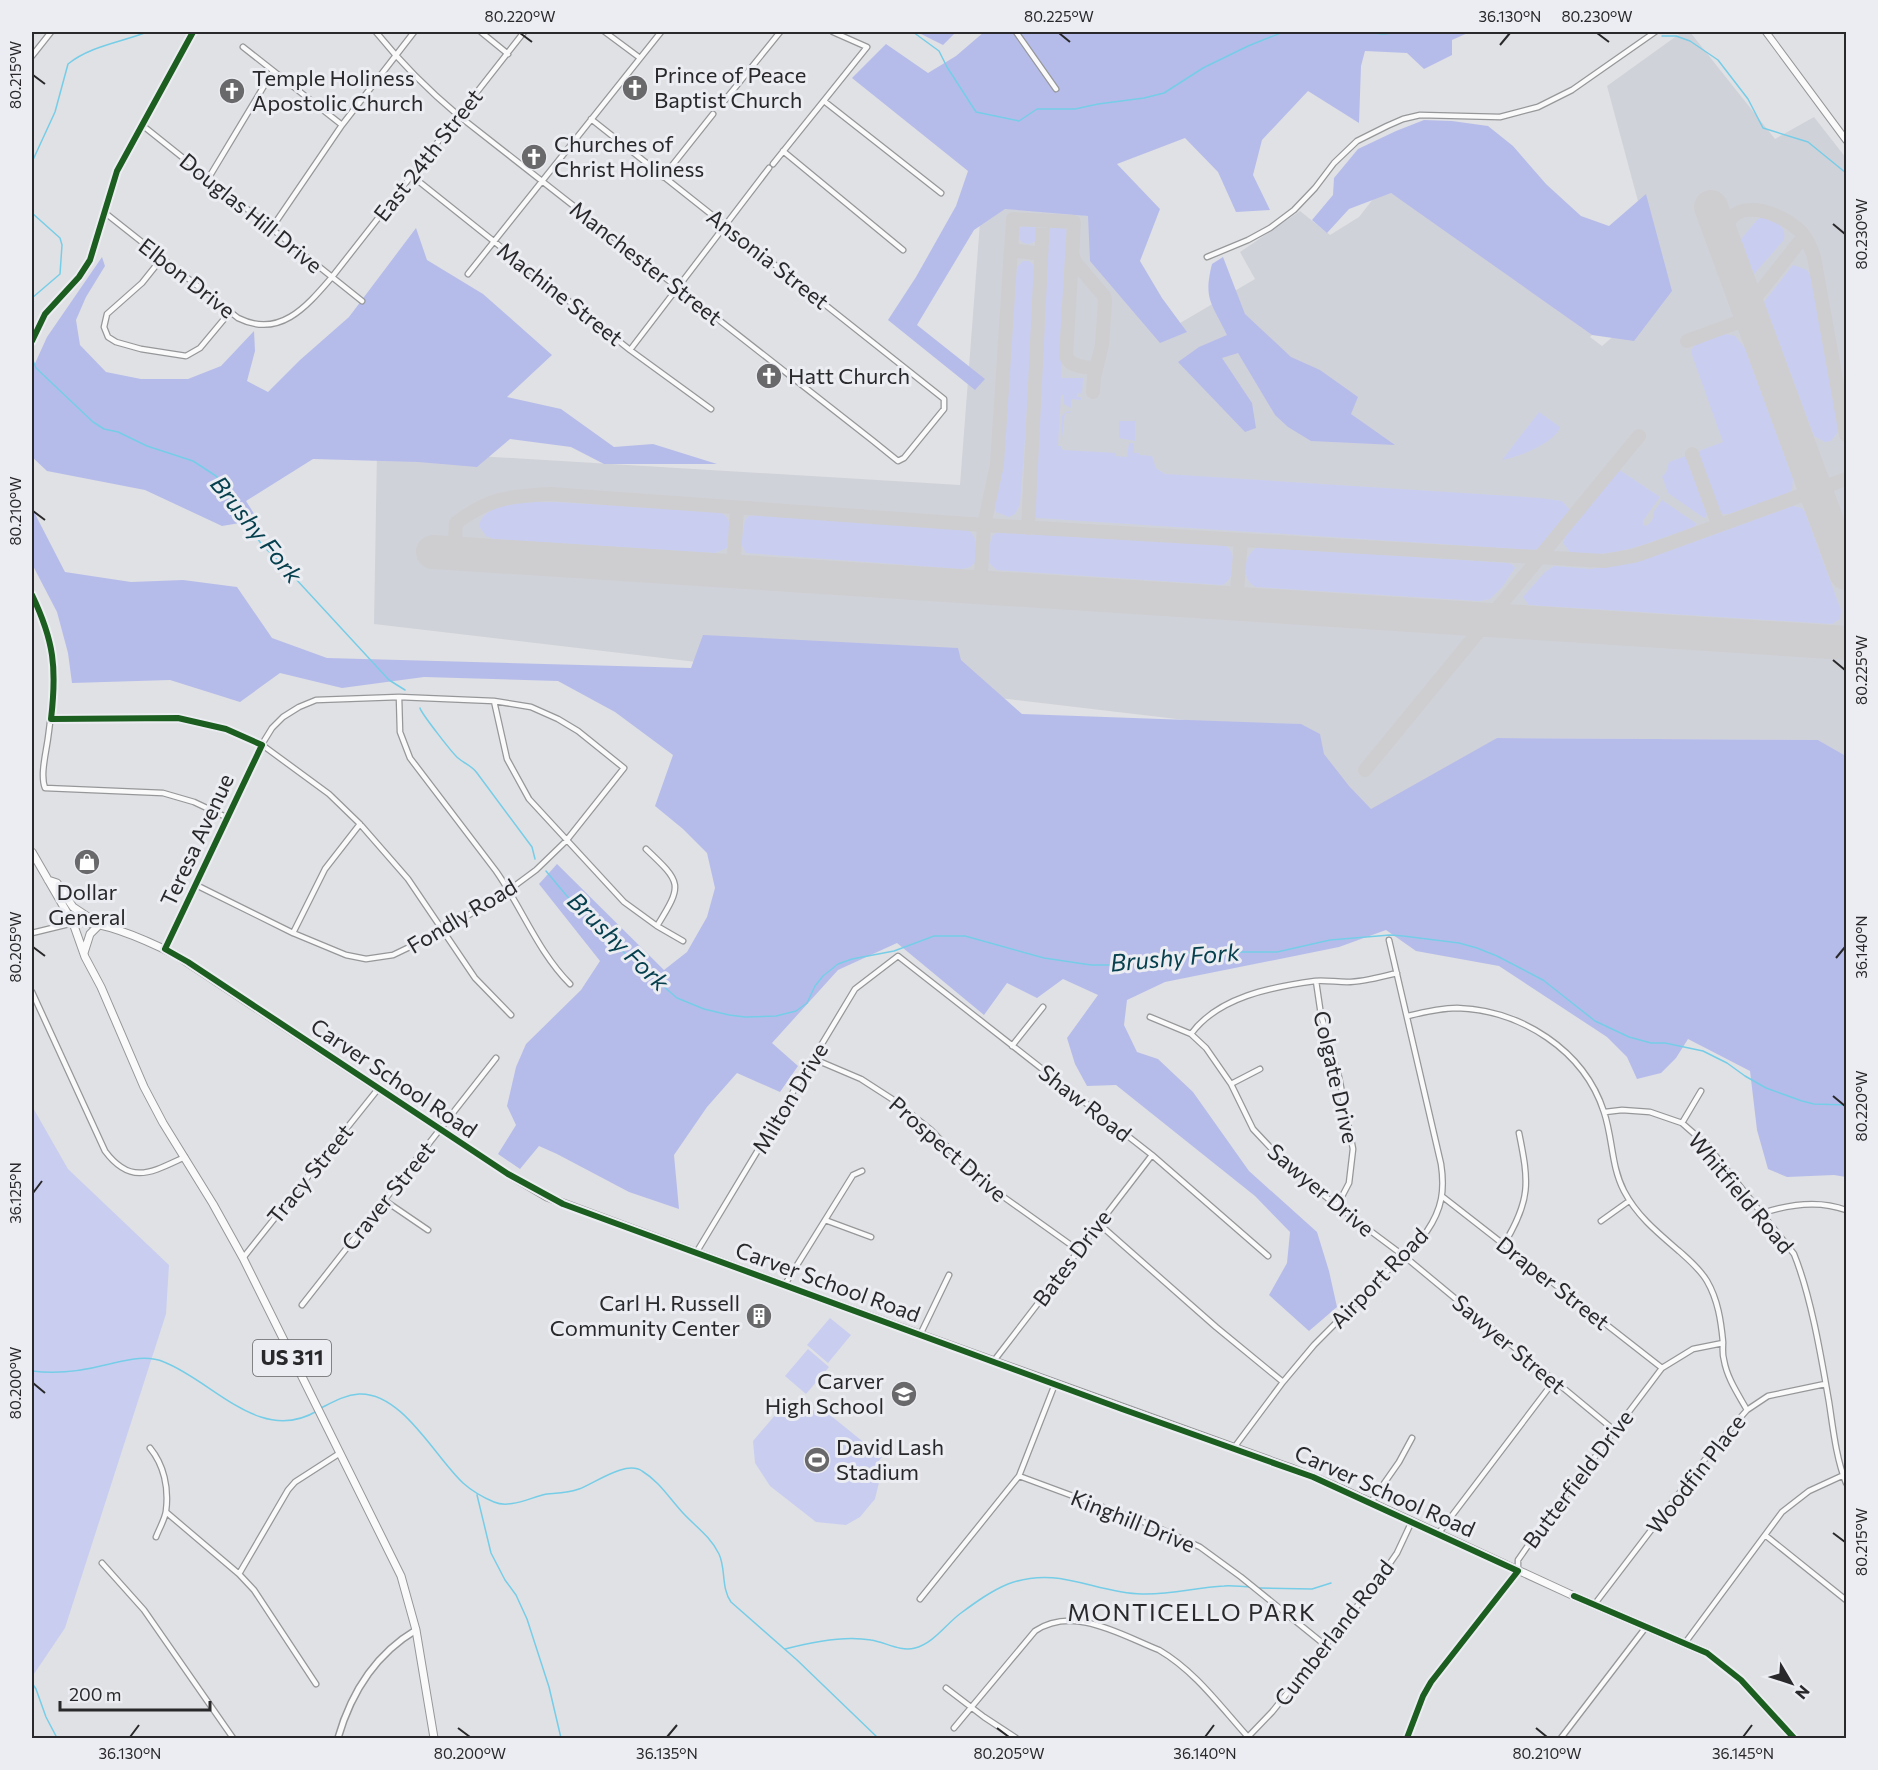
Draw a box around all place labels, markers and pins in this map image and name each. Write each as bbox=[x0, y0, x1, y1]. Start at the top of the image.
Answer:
place label: Prince of Peace Baptist Church bbox=[654, 61, 806, 113]
place label: Temple Holiness Apostolic Church bbox=[252, 64, 423, 116]
church icon: Prince of Peace Baptist Church bbox=[620, 73, 650, 103]
church icon: Temple Holiness Apostolic Church bbox=[217, 76, 247, 106]
place label: Churches of Christ Holiness bbox=[554, 130, 704, 182]
church icon: Churches of Christ Holiness bbox=[519, 142, 549, 172]
church icon: Hatt Church bbox=[754, 361, 784, 391]
place label: Hatt Church bbox=[788, 362, 910, 389]
shop icon: Dollar General bbox=[72, 847, 102, 877]
place label: Dollar General bbox=[48, 878, 126, 930]
place label: Carl H. Russell Community Center bbox=[550, 1289, 740, 1341]
building icon: Carl H. Russell Community Center bbox=[744, 1301, 774, 1331]
place label: Carver High School bbox=[765, 1367, 884, 1419]
school or university icon: Carver High School bbox=[889, 1379, 919, 1409]
place label: David Lash Stadium bbox=[836, 1433, 944, 1485]
sports icon: David Lash Stadium bbox=[802, 1445, 832, 1475]

